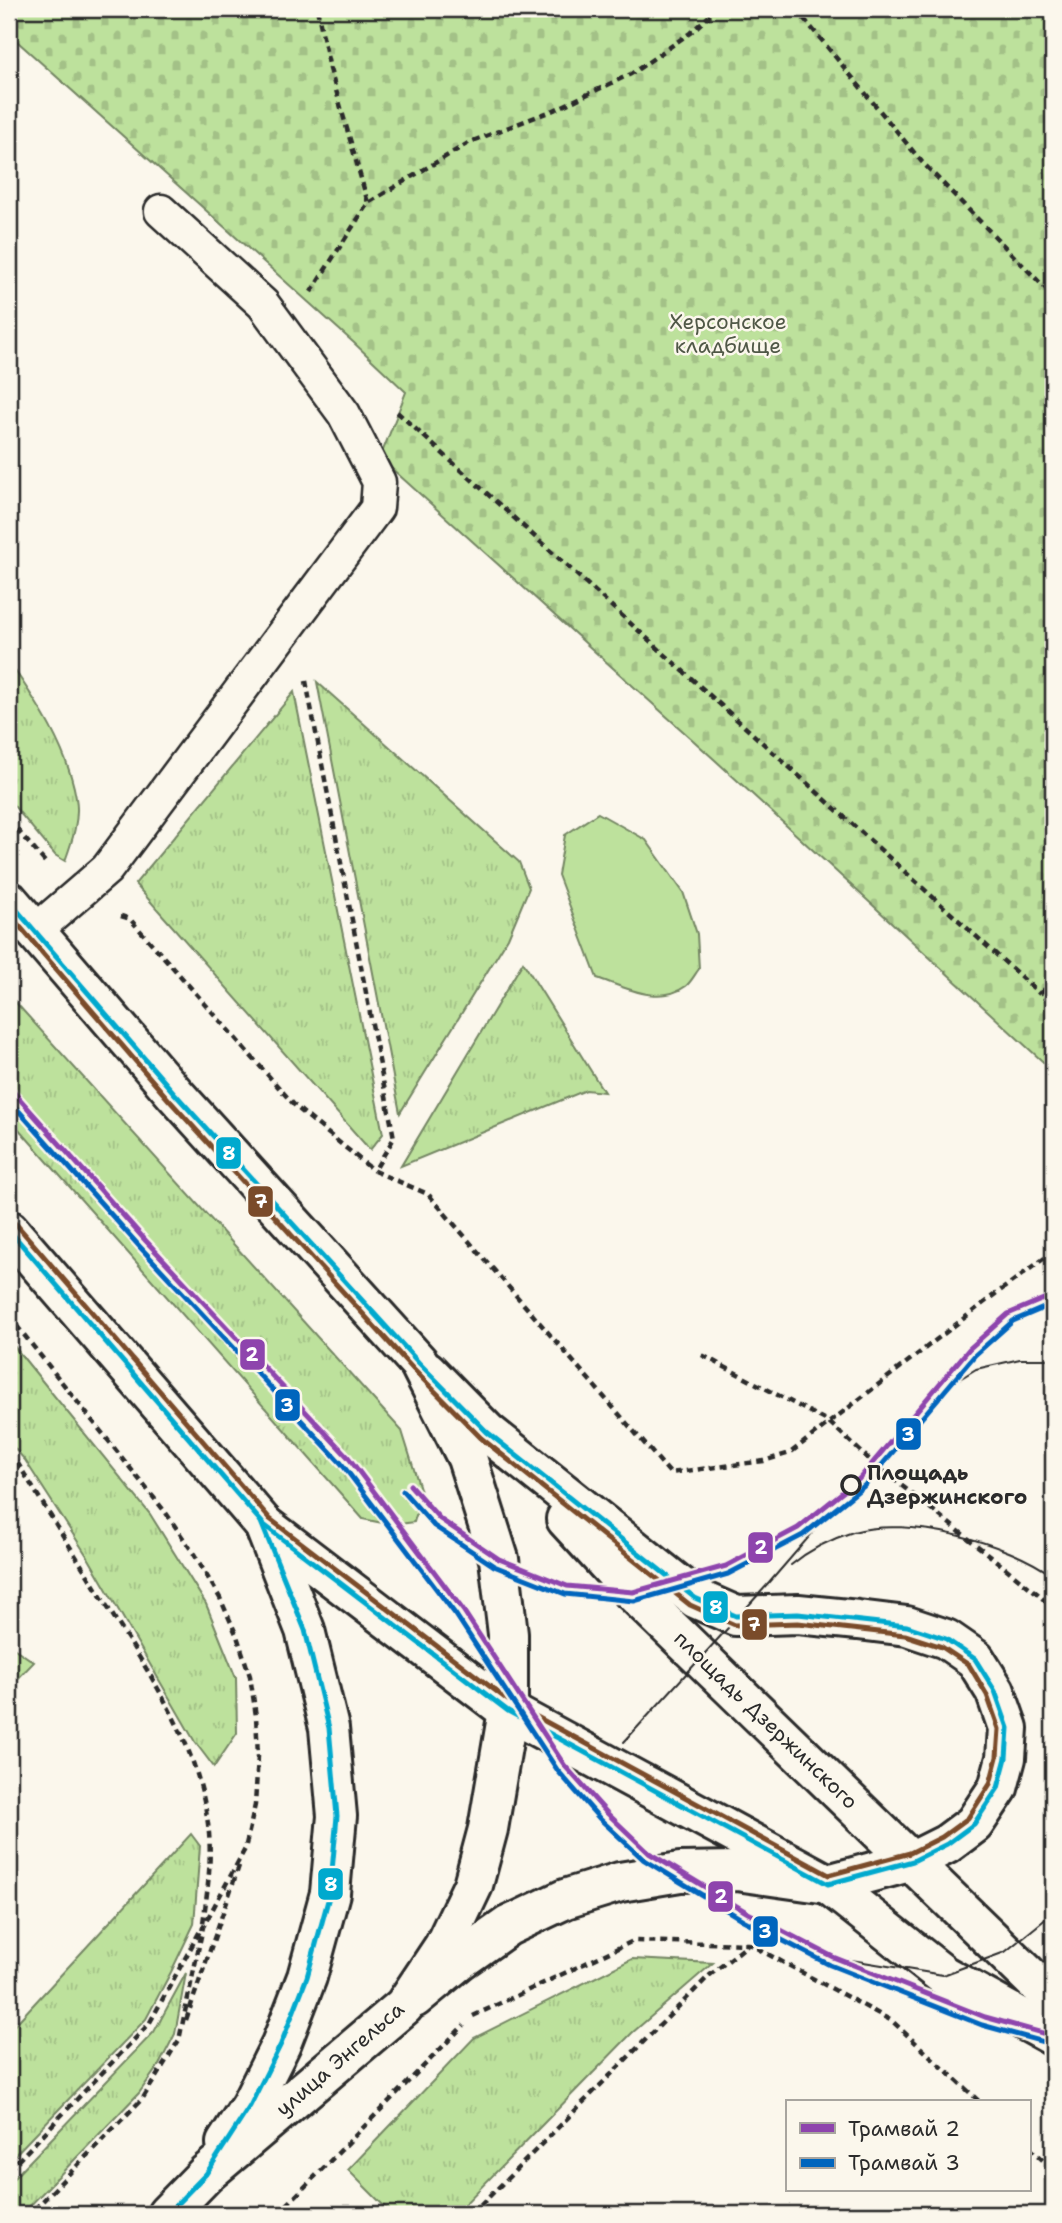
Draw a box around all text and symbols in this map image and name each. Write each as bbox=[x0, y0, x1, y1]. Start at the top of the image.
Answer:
park label: Херсонское кладбище bbox=[669, 308, 787, 360]
line badge: 8 bbox=[215, 1136, 242, 1170]
text: 8 bbox=[222, 1141, 236, 1166]
line badge: 7 bbox=[247, 1185, 274, 1218]
text: 7 bbox=[254, 1189, 268, 1214]
line badge: 2 bbox=[239, 1338, 266, 1371]
text: 2 bbox=[245, 1342, 259, 1367]
line badge: 3 bbox=[274, 1388, 301, 1422]
text: 3 bbox=[280, 1393, 294, 1418]
line badge: 3 bbox=[895, 1417, 922, 1451]
text: 3 bbox=[901, 1422, 915, 1447]
place label: Площадь Дзержинского bbox=[867, 1459, 1027, 1511]
marker: Площадь Дзержинского bbox=[841, 1475, 861, 1495]
line badge: 2 bbox=[747, 1531, 774, 1564]
text: 2 bbox=[754, 1535, 768, 1560]
line badge: 8 bbox=[702, 1590, 729, 1624]
text: 8 bbox=[709, 1595, 723, 1620]
line badge: 7 bbox=[741, 1608, 768, 1641]
text: 7 bbox=[747, 1612, 761, 1637]
street label: площадь Дзержинского bbox=[668, 1625, 864, 1815]
line badge: 8 bbox=[317, 1867, 344, 1901]
text: 8 bbox=[324, 1872, 338, 1897]
line badge: 2 bbox=[707, 1880, 734, 1913]
text: 2 bbox=[714, 1884, 728, 1909]
line badge: 3 bbox=[752, 1915, 779, 1948]
text: 3 bbox=[758, 1919, 772, 1944]
street label: улица Энгельса bbox=[270, 1995, 410, 2123]
legend bbox=[786, 2100, 1030, 2192]
text: Трамвай 2 bbox=[848, 2115, 960, 2143]
text: Трамвай 3 bbox=[848, 2149, 960, 2177]

